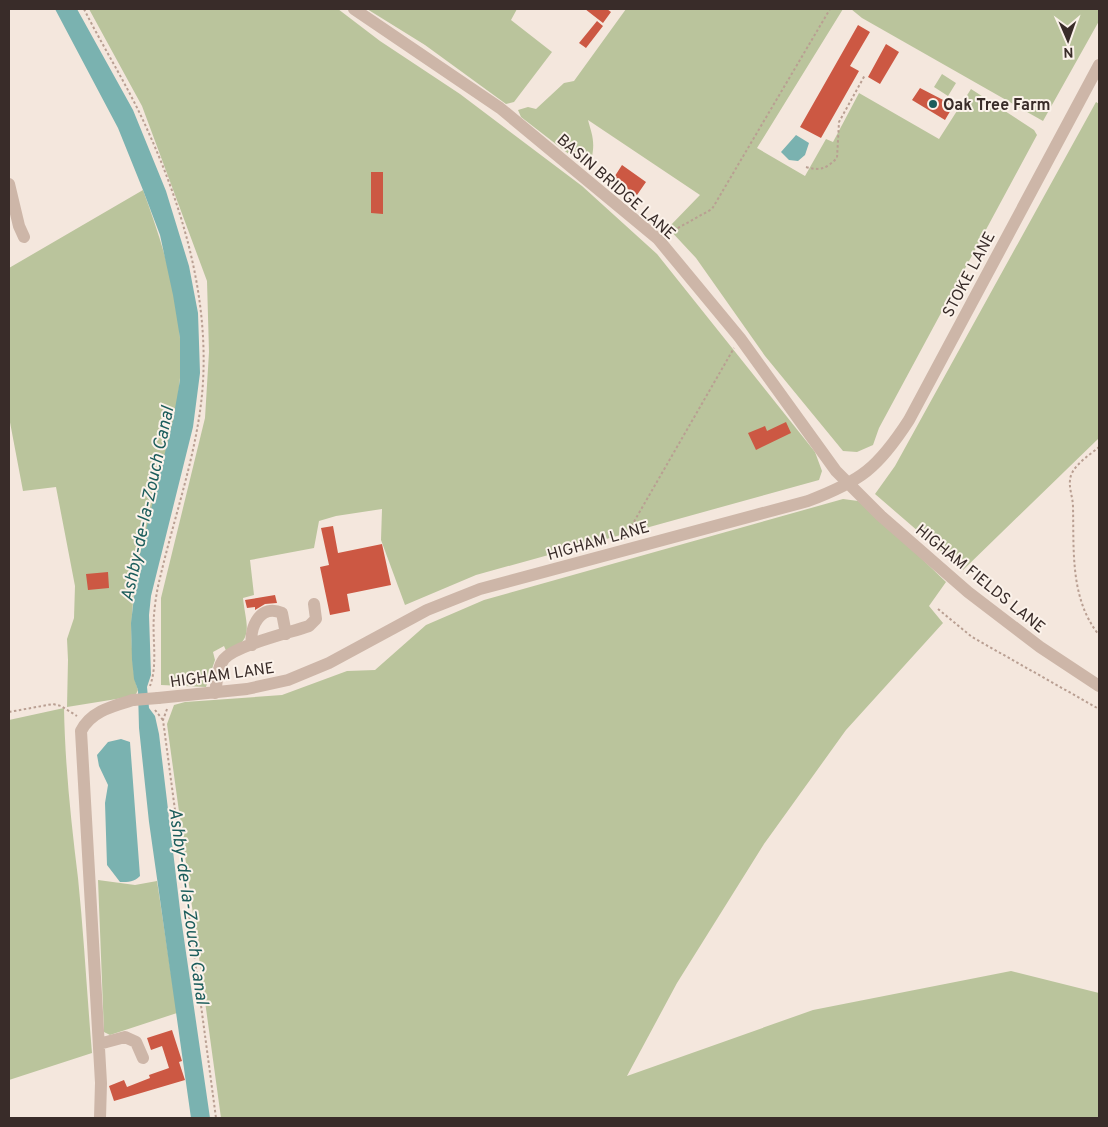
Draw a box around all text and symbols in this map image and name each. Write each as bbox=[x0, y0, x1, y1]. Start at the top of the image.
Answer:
north arrow bbox=[1043, 15, 1093, 65]
text: N bbox=[1063, 43, 1074, 60]
place label: Oak Tree Farm bbox=[943, 96, 1050, 116]
marker: Oak Tree Farm bbox=[927, 98, 939, 110]
street label: BASIN BRIDGE LANE bbox=[552, 130, 679, 245]
street label: STOKE LANE bbox=[939, 229, 1001, 321]
water label: Ashby-de-la-Zouch Canal bbox=[117, 403, 181, 604]
street label: HIGHAM LANE bbox=[545, 518, 652, 566]
street label: HIGHAM FIELDS LANE bbox=[911, 521, 1049, 638]
street label: HIGHAM LANE bbox=[169, 659, 276, 693]
water label: Ashby-de-la-Zouch Canal bbox=[162, 806, 213, 1008]

